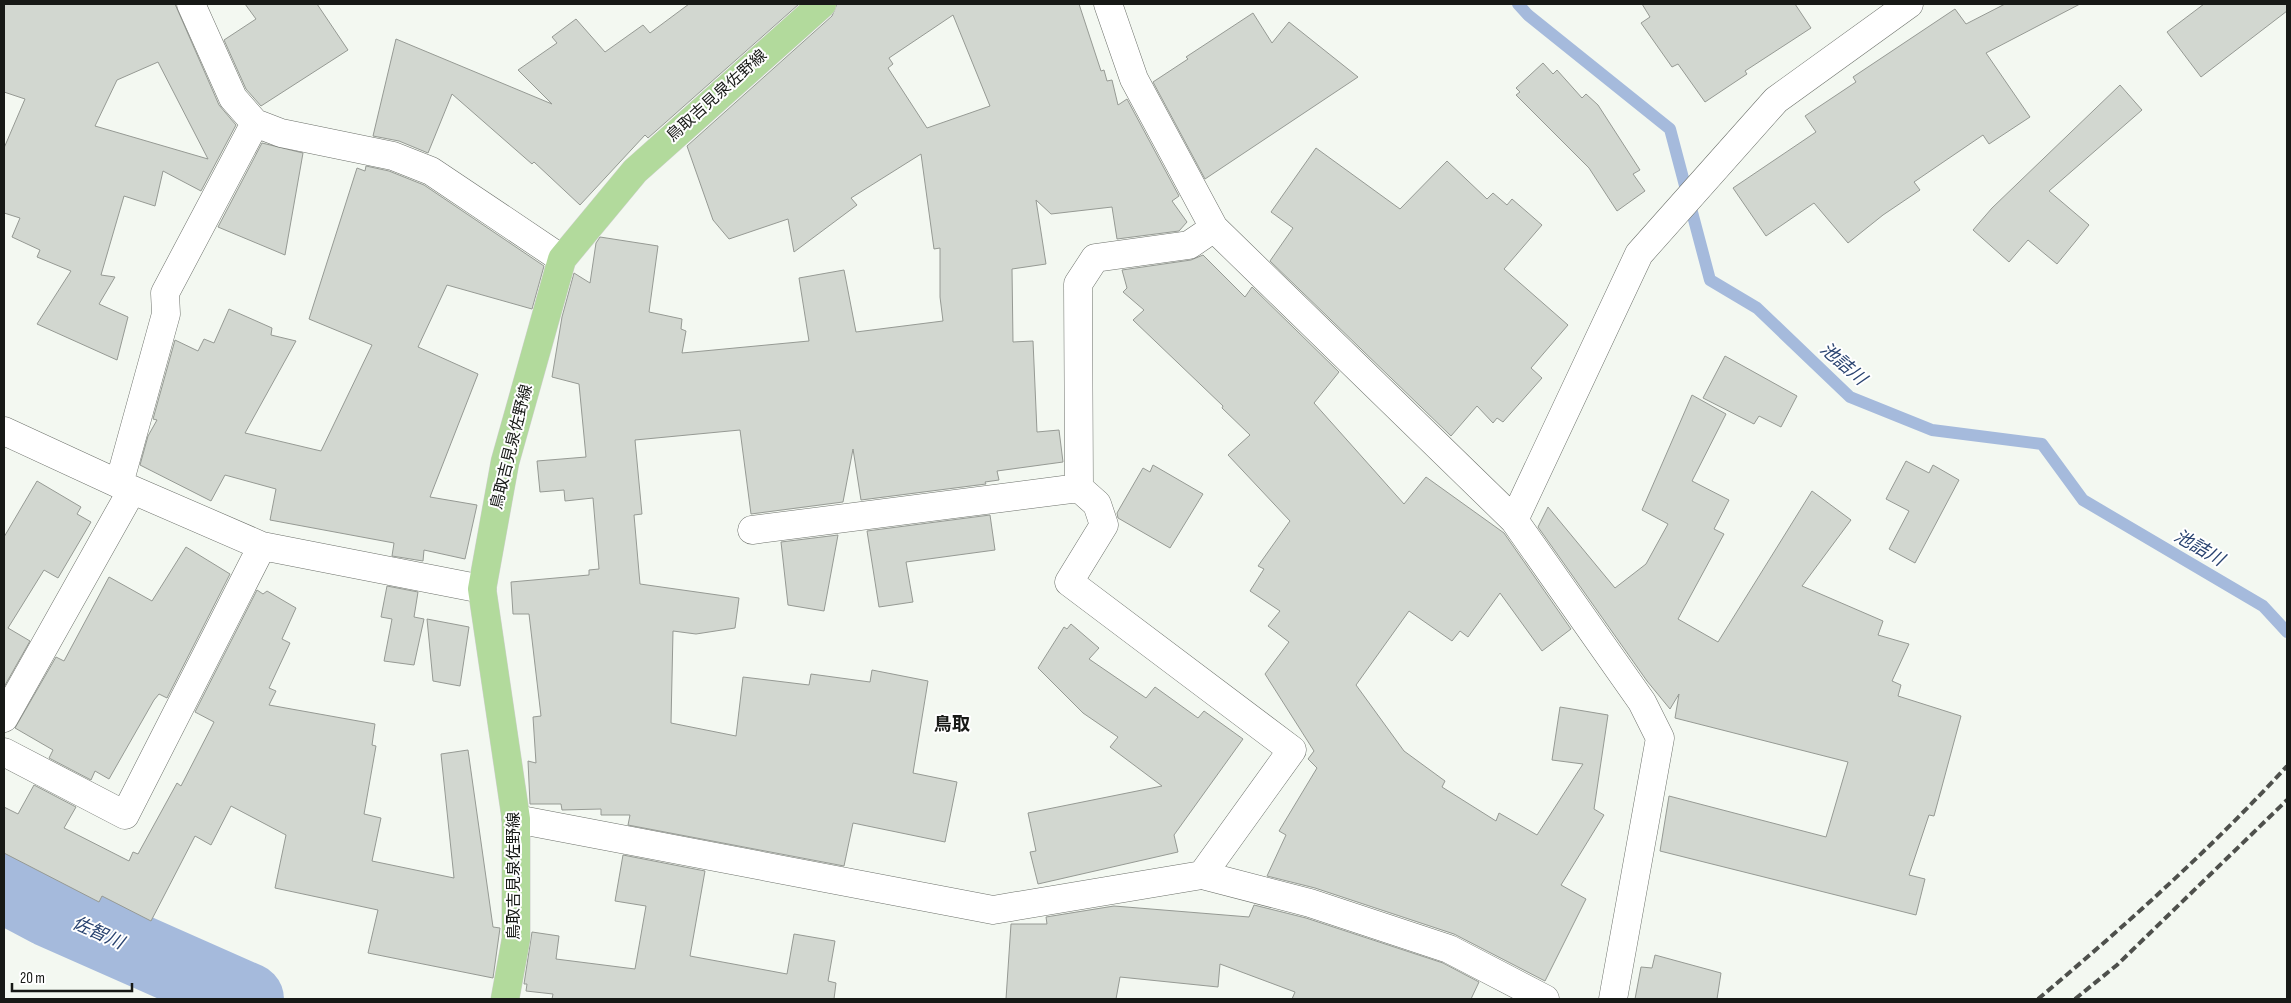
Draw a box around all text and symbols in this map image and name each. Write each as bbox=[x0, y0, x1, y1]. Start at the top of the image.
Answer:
street label: 鳥取吉見泉佐野線 bbox=[663, 46, 771, 146]
water label: 池詰川 bbox=[1816, 338, 1872, 391]
street label: 鳥取吉見泉佐野線 bbox=[487, 383, 537, 511]
water label: 池詰川 bbox=[2170, 525, 2229, 572]
district label: 鳥取 bbox=[934, 714, 970, 735]
street label: 鳥取吉見泉佐野線 bbox=[505, 812, 524, 940]
water label: 佐智川 bbox=[69, 912, 129, 954]
scale bar bbox=[12, 960, 132, 992]
text: 20 m bbox=[20, 969, 45, 988]

